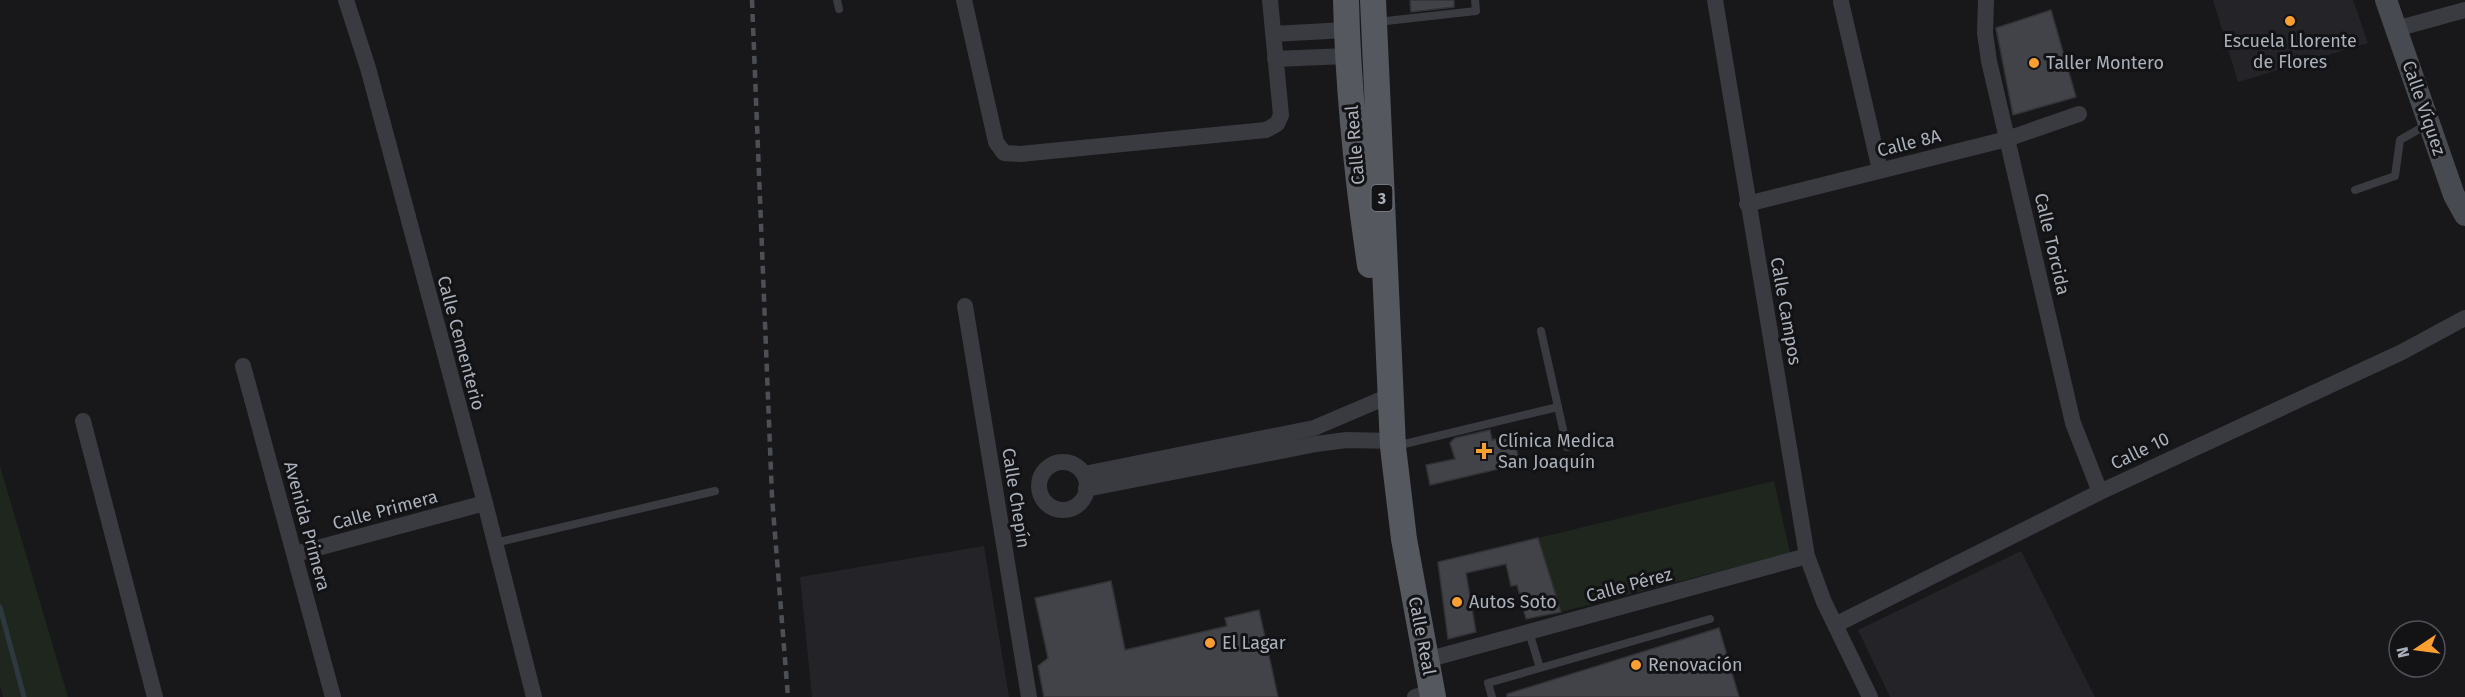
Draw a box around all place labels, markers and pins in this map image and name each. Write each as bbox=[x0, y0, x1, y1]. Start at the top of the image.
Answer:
marker: Escuela Llorente de Flores bbox=[2283, 14, 2297, 28]
place label: Escuela Llorente de Flores bbox=[2223, 30, 2357, 73]
place label: Taller Montero bbox=[2046, 52, 2164, 74]
marker: Taller Montero bbox=[2027, 56, 2041, 70]
place label: Clínica Medica San Joaquín bbox=[1498, 430, 1615, 473]
marker: Clínica Medica San Joaquín bbox=[1475, 442, 1493, 460]
place label: Autos Soto bbox=[1469, 591, 1557, 613]
marker: Autos Soto bbox=[1450, 595, 1464, 609]
place label: El Lagar bbox=[1222, 632, 1286, 654]
marker: El Lagar bbox=[1203, 636, 1217, 650]
place label: Renovación bbox=[1648, 654, 1743, 676]
marker: Renovación bbox=[1629, 658, 1643, 672]

